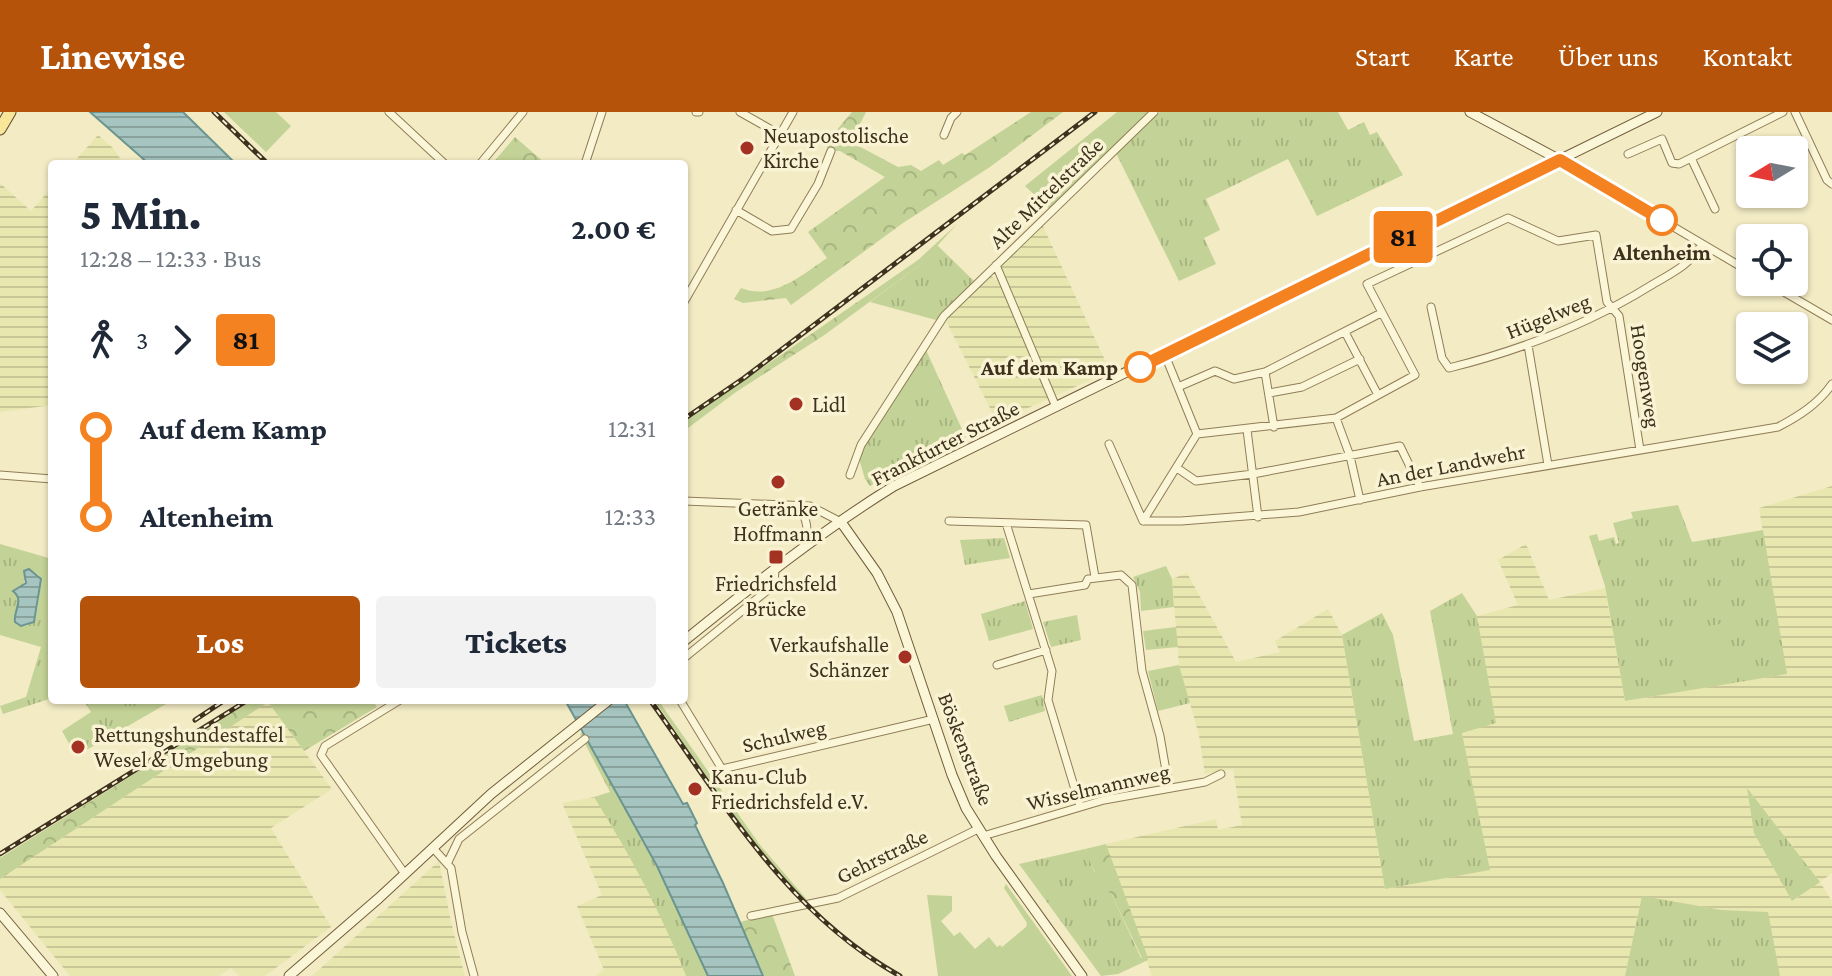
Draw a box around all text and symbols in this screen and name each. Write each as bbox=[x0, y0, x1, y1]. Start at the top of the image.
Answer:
text: Linewise bbox=[40, 35, 185, 77]
text: Start bbox=[1355, 41, 1410, 72]
text: Karte bbox=[1454, 41, 1514, 72]
text: Über uns bbox=[1558, 41, 1659, 72]
text: Kontakt bbox=[1703, 41, 1792, 72]
place label: Neuapostolische Kirche bbox=[763, 123, 909, 173]
street label: Alte Mittelstraße bbox=[984, 132, 1108, 254]
north arrow bbox=[1736, 136, 1808, 208]
map controls bbox=[1736, 136, 1808, 384]
marker: Neuapostolische Kirche bbox=[738, 139, 756, 157]
text: 5 Min. bbox=[80, 190, 202, 238]
marker: Altenheim bbox=[1647, 205, 1677, 235]
line badge: 81 bbox=[1367, 211, 1439, 263]
text: 2.00 € bbox=[571, 212, 656, 245]
text: 81 bbox=[1390, 221, 1416, 252]
button: locate bbox=[1736, 224, 1808, 296]
place label: Altenheim bbox=[1612, 240, 1711, 265]
text: 12:28 – 12:33 · Bus bbox=[80, 244, 262, 273]
street label: Hügelweg bbox=[1502, 288, 1594, 344]
button: layers bbox=[1736, 312, 1808, 384]
icon: walk bbox=[80, 318, 124, 362]
icon: forward bbox=[160, 318, 204, 362]
street label: Hoogenweg bbox=[1625, 322, 1667, 430]
text: 81 bbox=[232, 324, 259, 355]
text: 3 bbox=[136, 326, 148, 355]
marker: Auf dem Kamp bbox=[1125, 352, 1155, 382]
place label: Auf dem Kamp bbox=[980, 355, 1118, 380]
place label: Lidl bbox=[812, 392, 846, 417]
marker: Lidl bbox=[787, 395, 805, 413]
street label: Frankfurter Straße bbox=[867, 395, 1023, 491]
text: Auf dem Kamp bbox=[140, 412, 327, 445]
text: 12:31 bbox=[608, 414, 656, 443]
street label: An der Landwehr bbox=[1374, 438, 1528, 492]
marker: Getränke Hoffmann bbox=[769, 473, 787, 491]
place label: Getränke Hoffmann bbox=[733, 496, 823, 546]
text: Altenheim bbox=[140, 500, 274, 533]
text: 12:33 bbox=[604, 502, 656, 531]
marker: Friedrichsfeld Brücke bbox=[767, 548, 785, 566]
place label: Friedrichsfeld Brücke bbox=[715, 571, 837, 621]
button: Los bbox=[80, 596, 360, 688]
button: Tickets bbox=[376, 596, 656, 688]
place label: Verkaufshalle Schänzer bbox=[770, 632, 889, 682]
marker: Verkaufshalle Schänzer bbox=[896, 648, 914, 666]
street label: Böskenstraße bbox=[933, 689, 999, 809]
street label: Schulweg bbox=[740, 714, 829, 758]
place label: Rettungshundestaffel Wesel & Umgebung bbox=[94, 722, 284, 772]
marker: Rettungshundestaffel Wesel & Umgebung bbox=[69, 738, 87, 756]
street label: Wisselmannweg bbox=[1024, 758, 1172, 816]
place label: Kanu-Club Friedrichsfeld e.V. bbox=[711, 764, 868, 814]
marker: Kanu-Club Friedrichsfeld e.V. bbox=[686, 780, 704, 798]
street label: Gehrstraße bbox=[832, 823, 932, 889]

